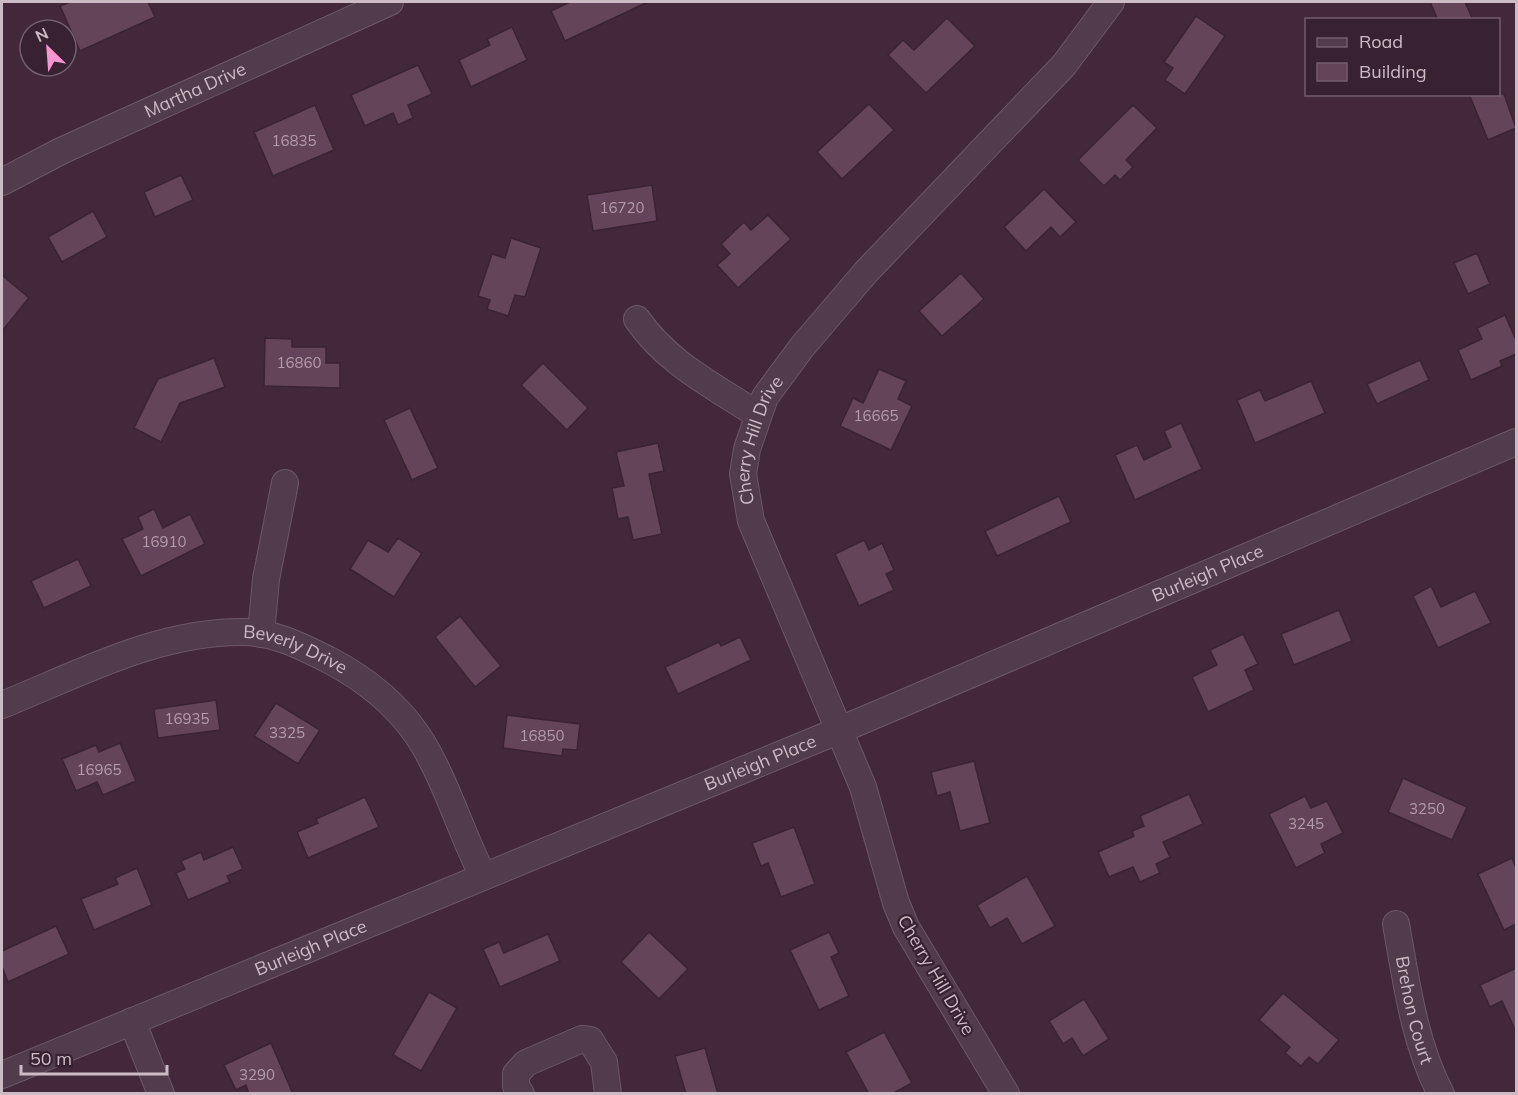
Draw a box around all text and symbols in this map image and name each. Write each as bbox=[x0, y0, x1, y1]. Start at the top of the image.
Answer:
north arrow bbox=[18, 18, 78, 78]
legend bbox=[1305, 18, 1500, 96]
text: N bbox=[32, 23, 51, 46]
text: Road bbox=[1359, 30, 1403, 53]
street label: Martha Drive bbox=[141, 57, 250, 123]
text: Building bbox=[1359, 60, 1427, 83]
house number: 16835 bbox=[271, 131, 317, 150]
house number: 16720 bbox=[599, 198, 645, 217]
house number: 16860 bbox=[276, 353, 322, 372]
street label: Cherry Hill Drive bbox=[731, 371, 788, 507]
house number: 16665 bbox=[853, 406, 899, 425]
house number: 16910 bbox=[141, 532, 187, 551]
street label: Burleigh Place bbox=[1148, 539, 1267, 607]
street label: Beverly Drive bbox=[243, 620, 352, 679]
house number: 16935 bbox=[164, 709, 210, 728]
house number: 3325 bbox=[269, 723, 305, 742]
house number: 16850 bbox=[519, 726, 565, 745]
street label: Burleigh Place bbox=[701, 729, 819, 796]
house number: 16965 bbox=[76, 760, 122, 779]
house number: 3250 bbox=[1409, 799, 1445, 818]
house number: 3245 bbox=[1288, 814, 1324, 833]
street label: Cherry Hill Drive bbox=[893, 910, 980, 1039]
street label: Burleigh Place bbox=[251, 914, 370, 981]
street label: Brehon Court bbox=[1391, 954, 1439, 1067]
scale bar bbox=[21, 1038, 166, 1076]
text: 50 m bbox=[30, 1047, 72, 1070]
house number: 3290 bbox=[239, 1065, 275, 1084]

